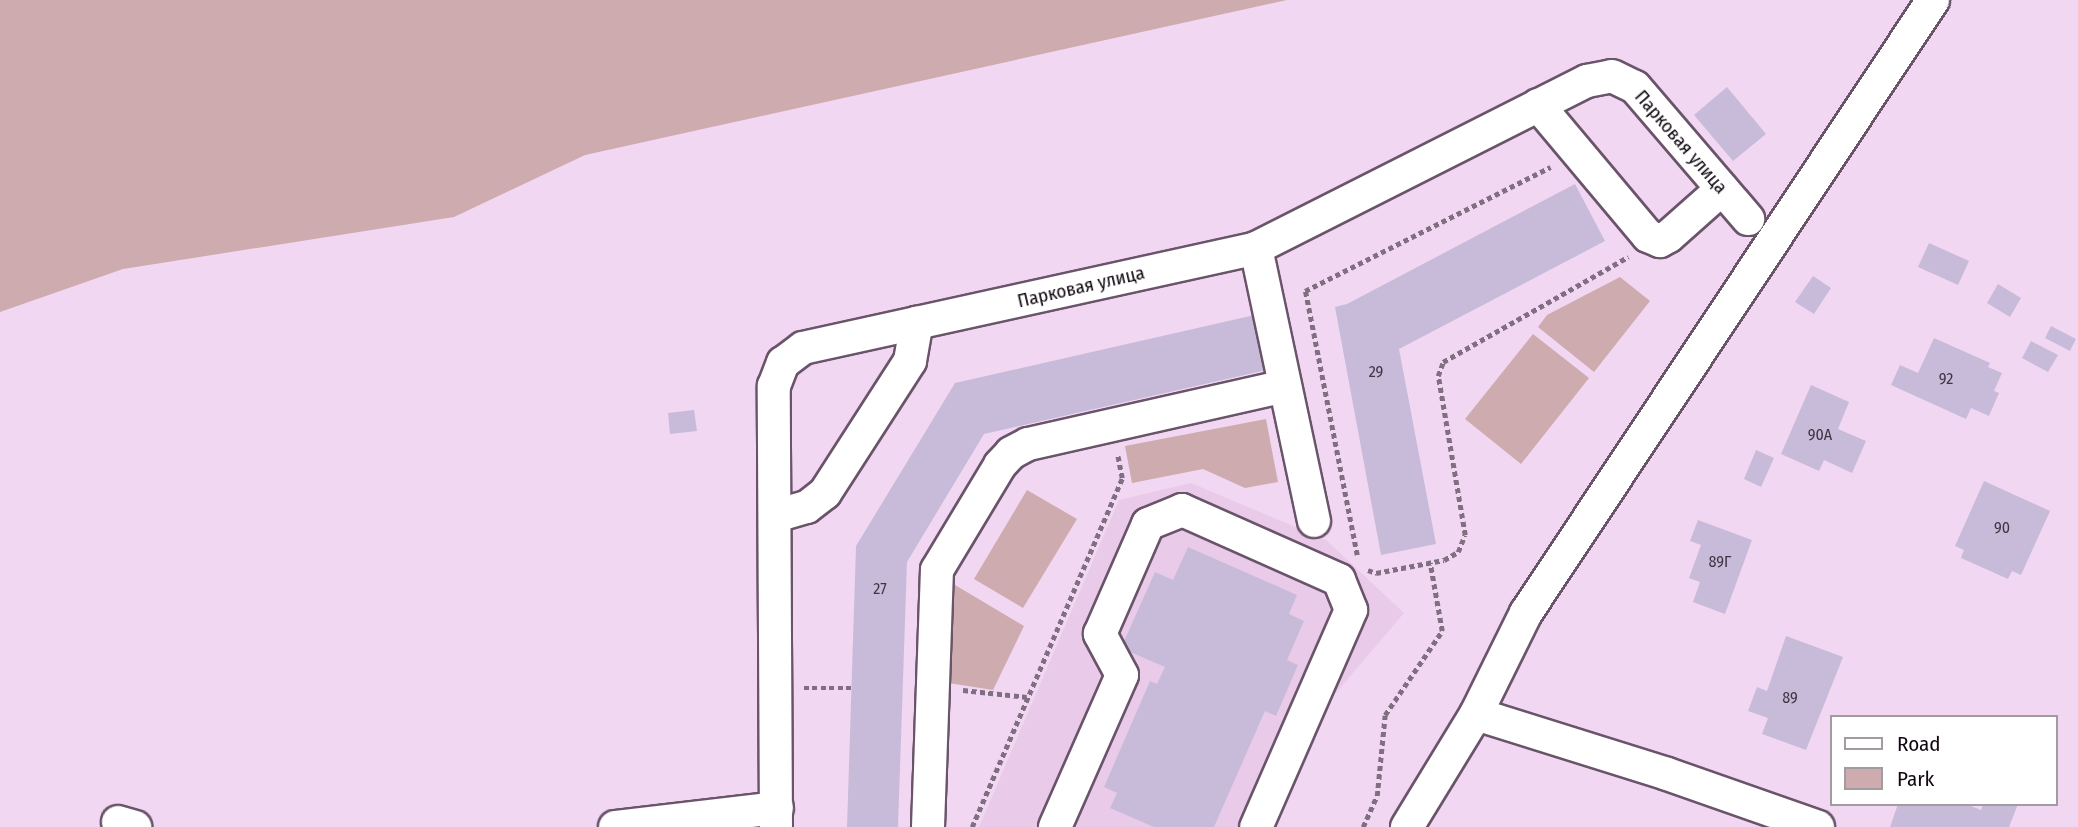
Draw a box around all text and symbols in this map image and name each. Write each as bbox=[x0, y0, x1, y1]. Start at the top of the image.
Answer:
street label: Парковая улица bbox=[1630, 86, 1732, 198]
street label: Парковая улица bbox=[1015, 261, 1147, 313]
house number: 29 bbox=[1369, 362, 1383, 382]
house number: 92 bbox=[1939, 369, 1953, 389]
house number: 90А bbox=[1808, 425, 1832, 445]
house number: 90 bbox=[1994, 518, 2010, 538]
house number: 89Г bbox=[1709, 552, 1731, 572]
house number: 27 bbox=[873, 579, 887, 599]
house number: 89 bbox=[1782, 688, 1798, 708]
legend bbox=[1829, 715, 2057, 806]
text: Road bbox=[1897, 731, 1941, 757]
text: Park bbox=[1897, 766, 1934, 792]

